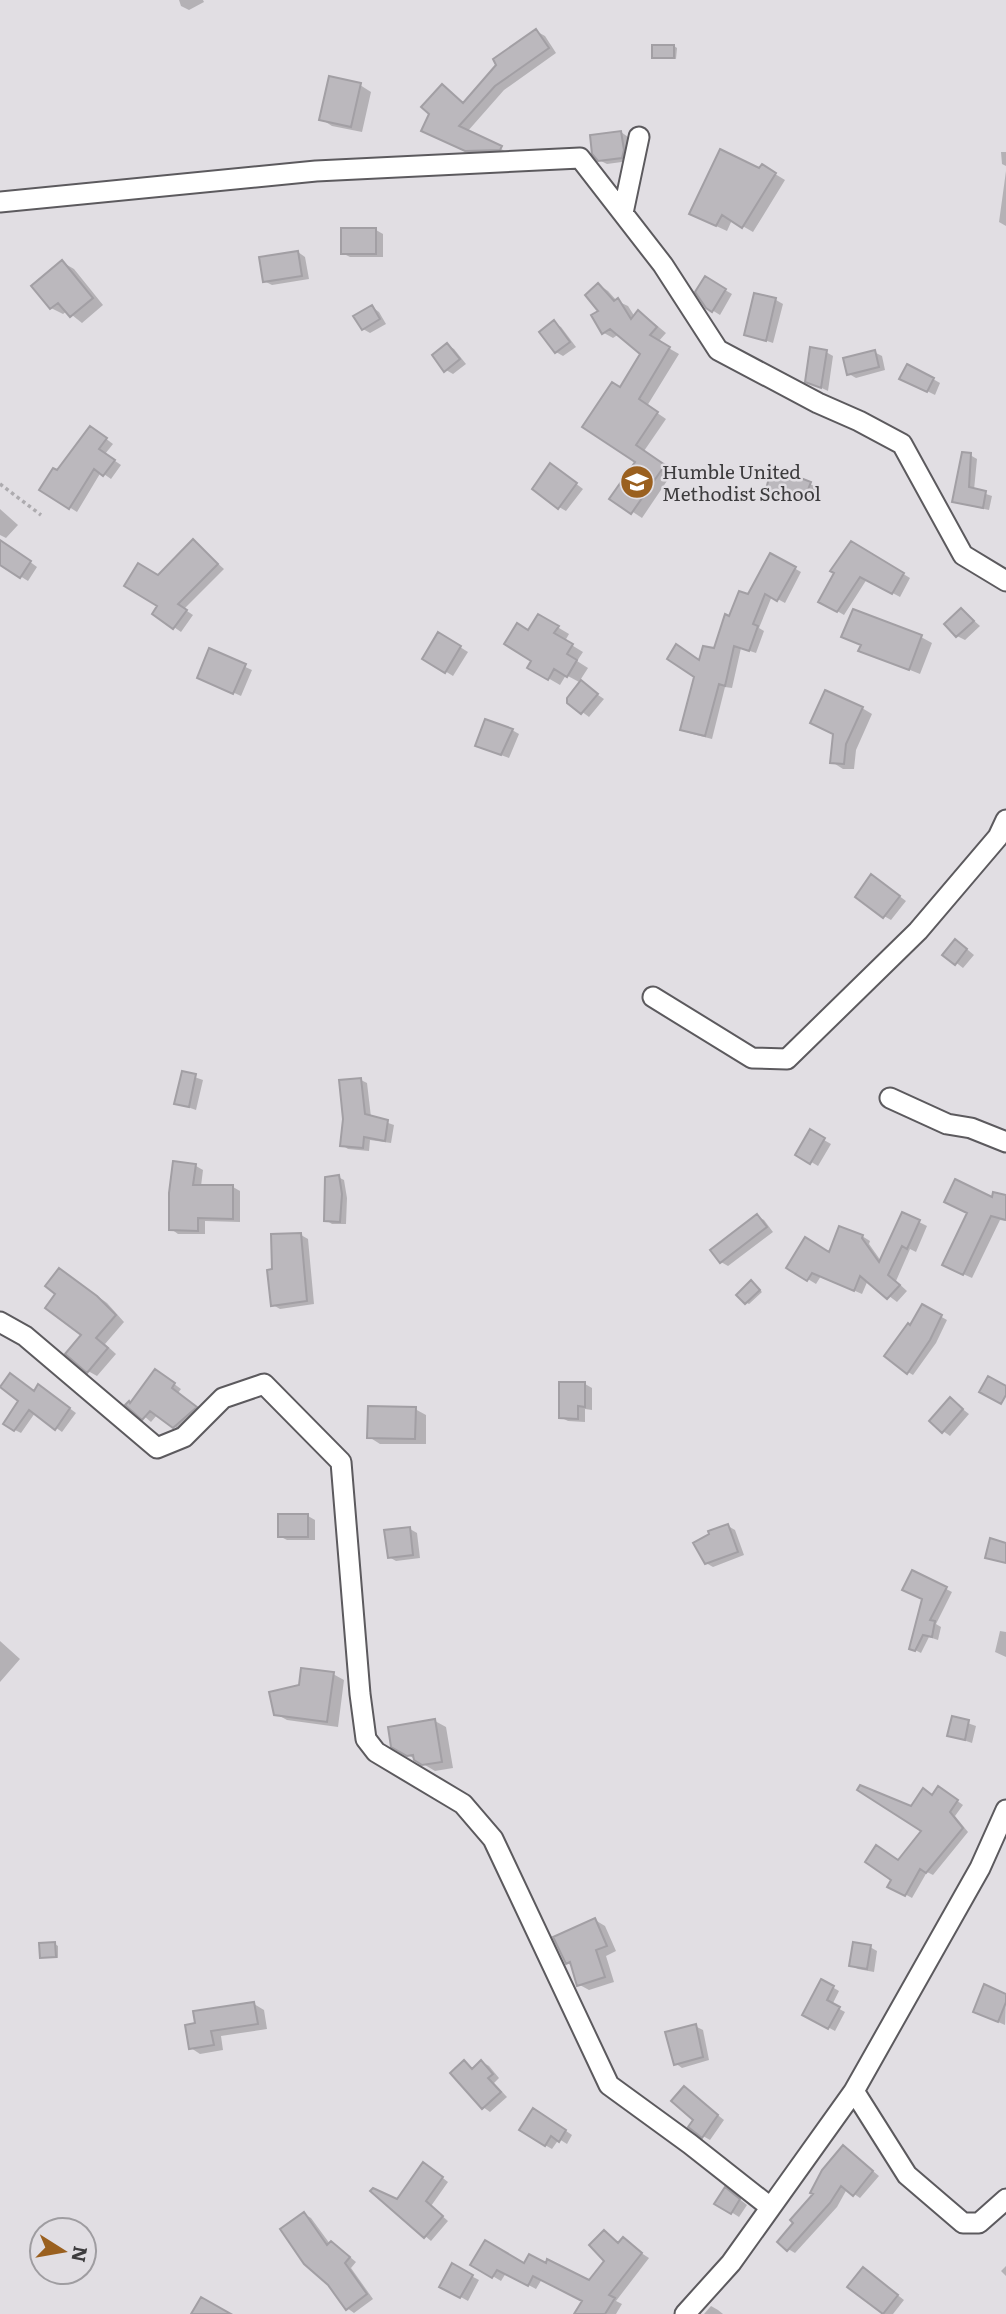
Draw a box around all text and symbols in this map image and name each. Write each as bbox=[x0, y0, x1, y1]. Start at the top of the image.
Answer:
place label: Humble United Methodist School bbox=[662, 457, 821, 507]
school or university icon: Humble United Methodist School bbox=[618, 463, 656, 501]
north arrow bbox=[28, 2216, 98, 2286]
text: N bbox=[65, 2244, 96, 2265]

